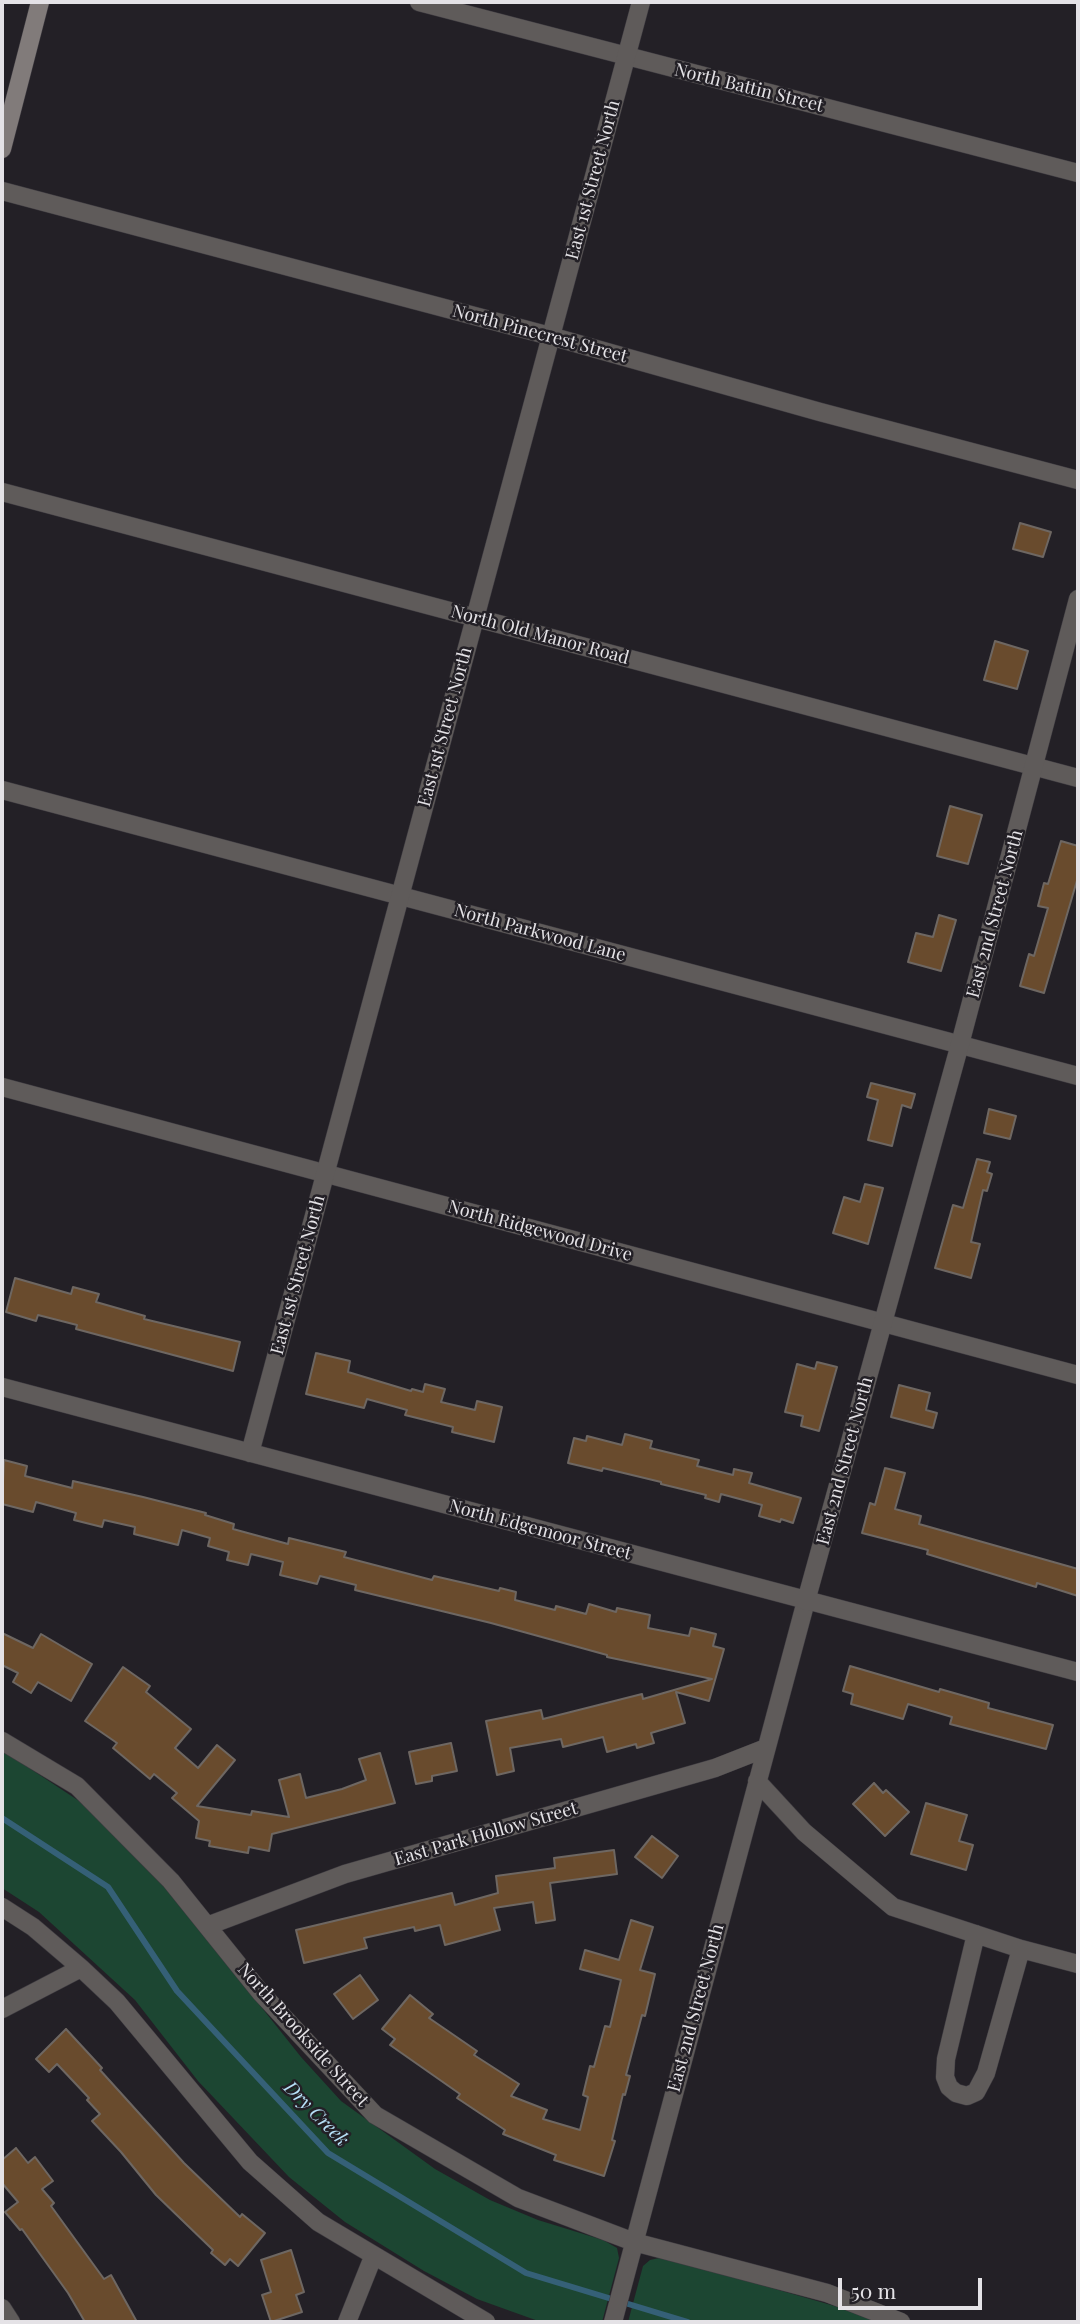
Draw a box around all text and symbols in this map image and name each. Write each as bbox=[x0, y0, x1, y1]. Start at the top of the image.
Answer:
street label: North Battin Street bbox=[672, 59, 826, 117]
street label: East 1st Street North bbox=[561, 98, 625, 262]
street label: North Pinecrest Street bbox=[450, 300, 630, 368]
street label: North Old Manor Road bbox=[449, 601, 631, 669]
street label: East 1st Street North bbox=[413, 645, 477, 809]
street label: East 2nd Street North bbox=[962, 828, 1028, 1000]
street label: North Parkwood Lane bbox=[452, 900, 628, 966]
street label: East 1st Street North bbox=[266, 1193, 330, 1357]
street label: North Ridgewood Drive bbox=[446, 1196, 634, 1266]
street label: East 2nd Street North bbox=[812, 1375, 878, 1547]
street label: North Edgemoor Street bbox=[446, 1495, 634, 1565]
street label: East Park Hollow Street bbox=[392, 1797, 580, 1871]
street label: East 2nd Street North bbox=[663, 1922, 729, 2094]
street label: North Brookside Street bbox=[233, 1959, 373, 2111]
water label: Dry Creek bbox=[279, 2077, 353, 2151]
scale bar bbox=[842, 2264, 986, 2308]
text: 50 m bbox=[851, 2276, 896, 2304]

